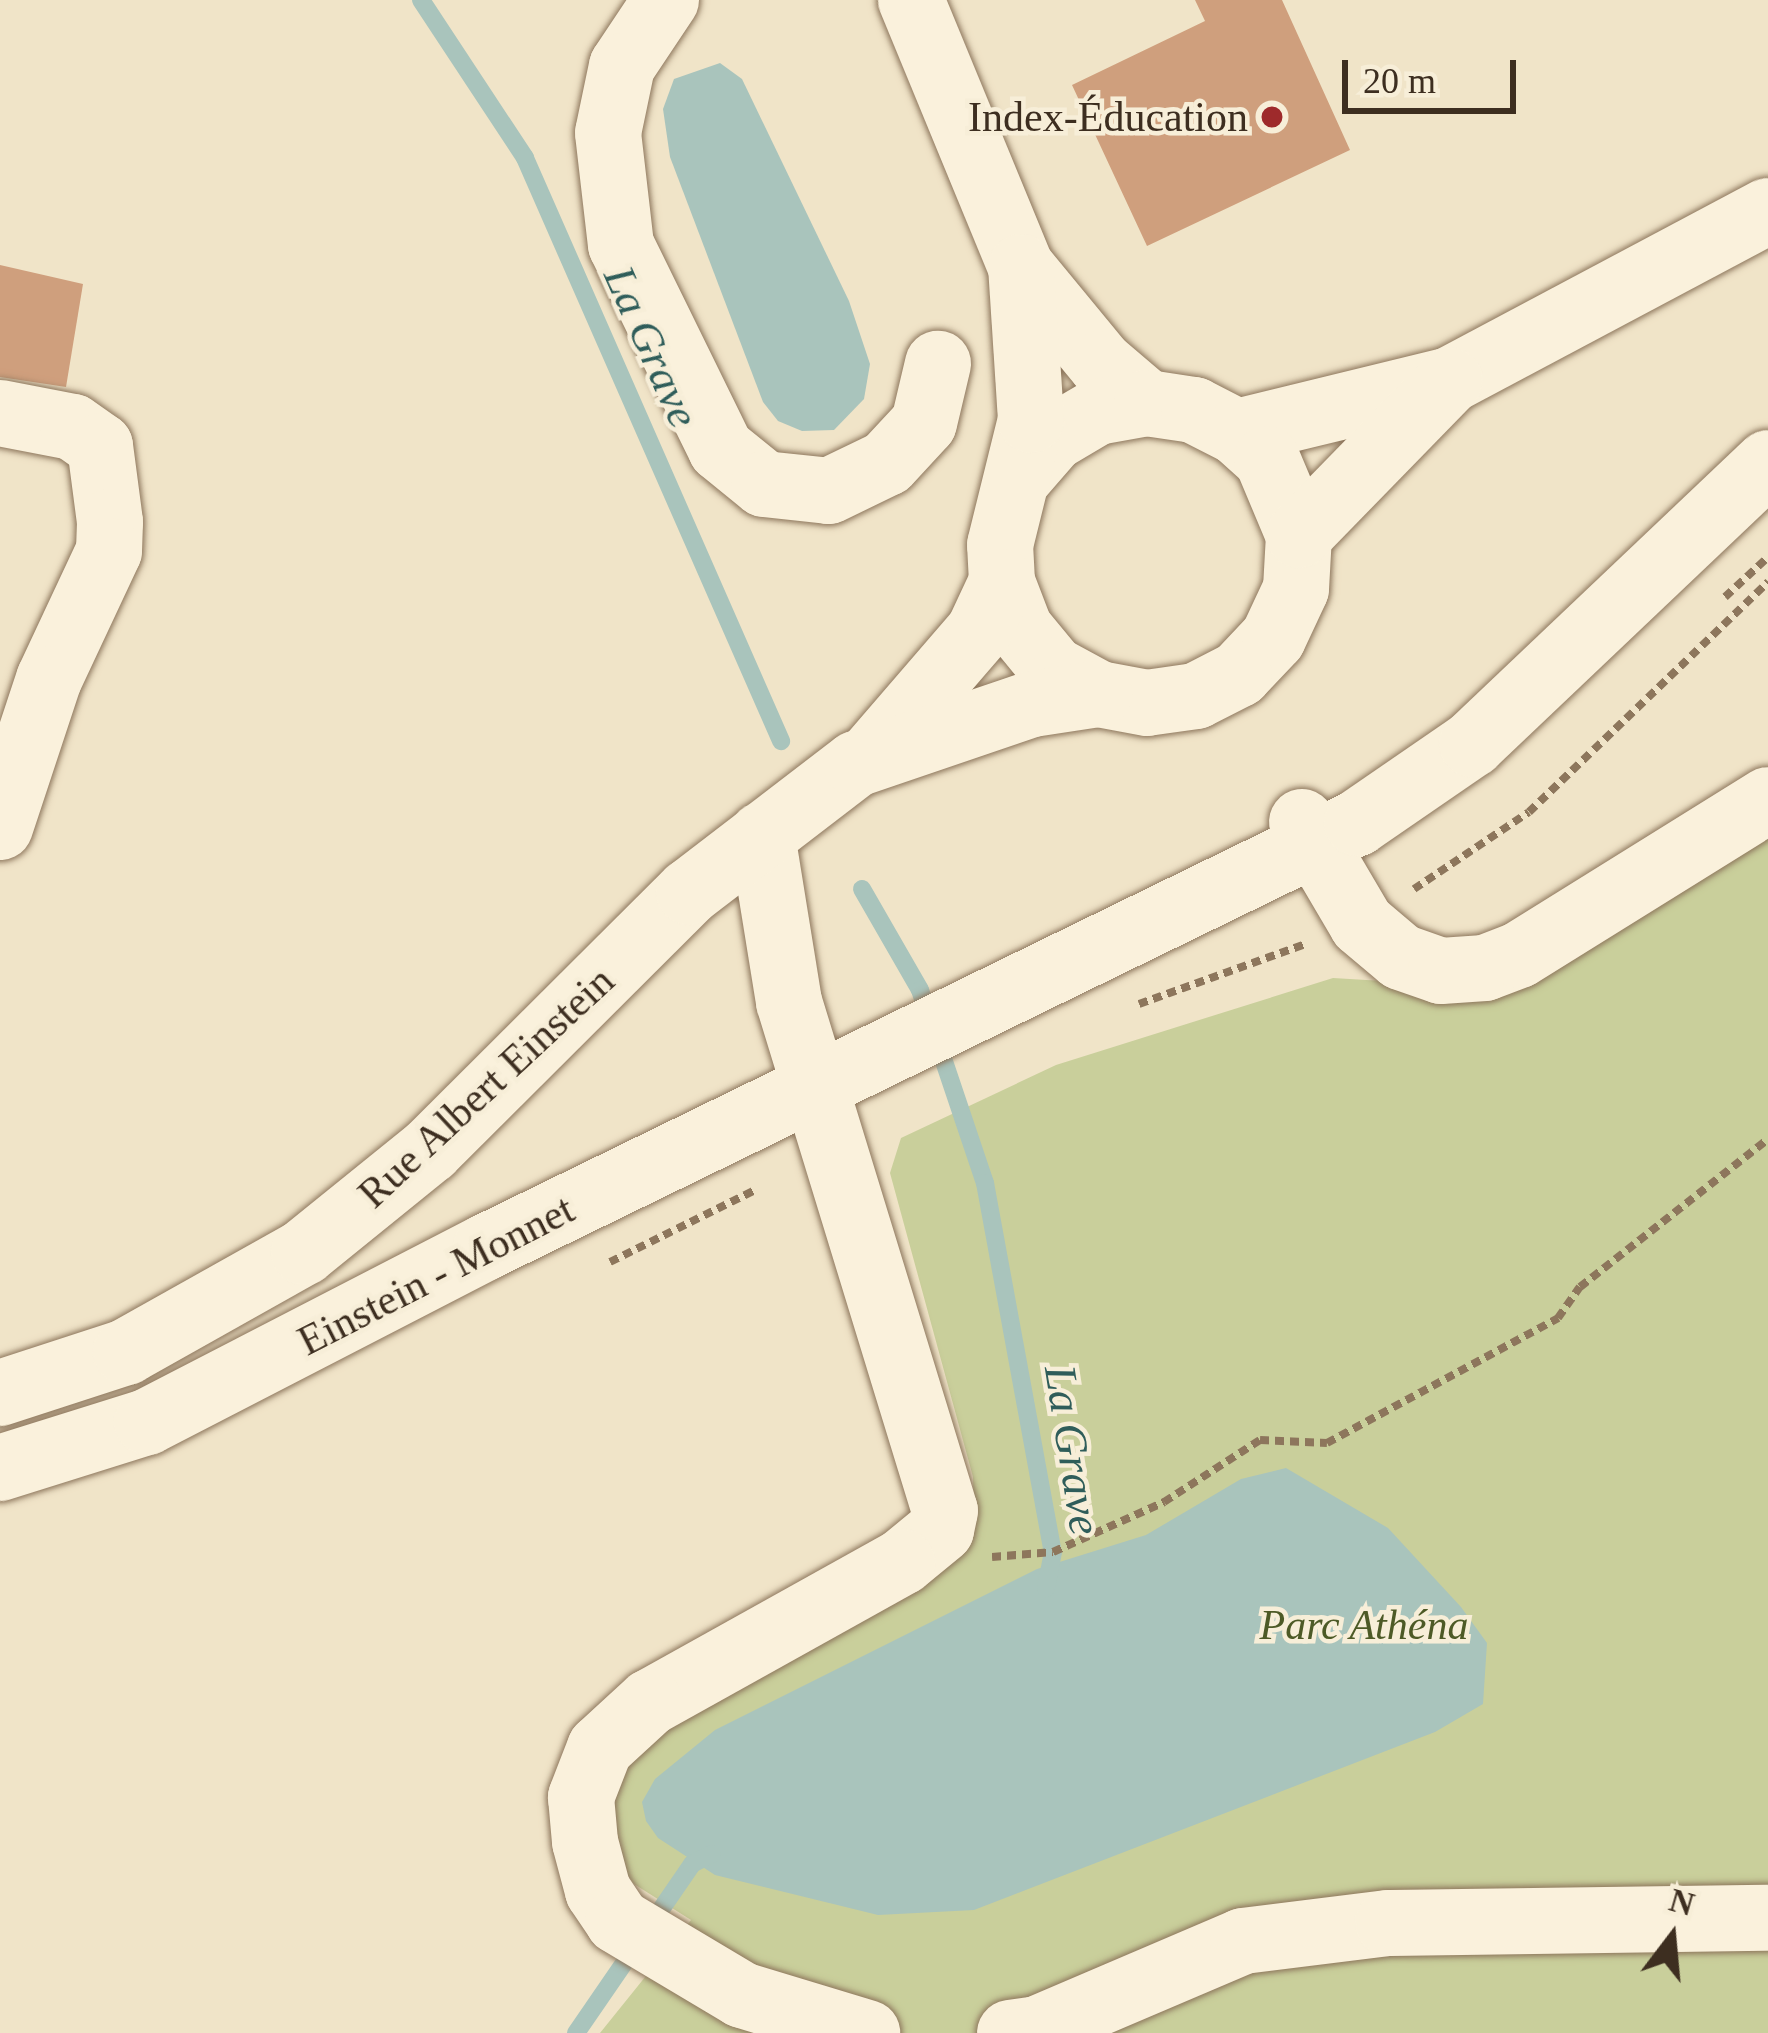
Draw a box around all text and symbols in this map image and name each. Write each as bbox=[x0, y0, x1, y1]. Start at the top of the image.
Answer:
scale bar bbox=[1348, 36, 1522, 110]
text: 20 m bbox=[1363, 61, 1436, 101]
place label: Index-Éducation bbox=[968, 92, 1248, 142]
marker: Index-Éducation bbox=[1259, 104, 1285, 130]
water label: La Grave bbox=[592, 258, 710, 436]
street label: Rue Albert Einstein bbox=[347, 955, 625, 1219]
street label: Einstein - Monnet bbox=[289, 1184, 583, 1366]
water label: La Grave bbox=[1032, 1361, 1112, 1539]
park label: Parc Athéna bbox=[1259, 1600, 1469, 1650]
north arrow bbox=[1612, 1877, 1732, 1997]
text: N bbox=[1666, 1882, 1698, 1923]

